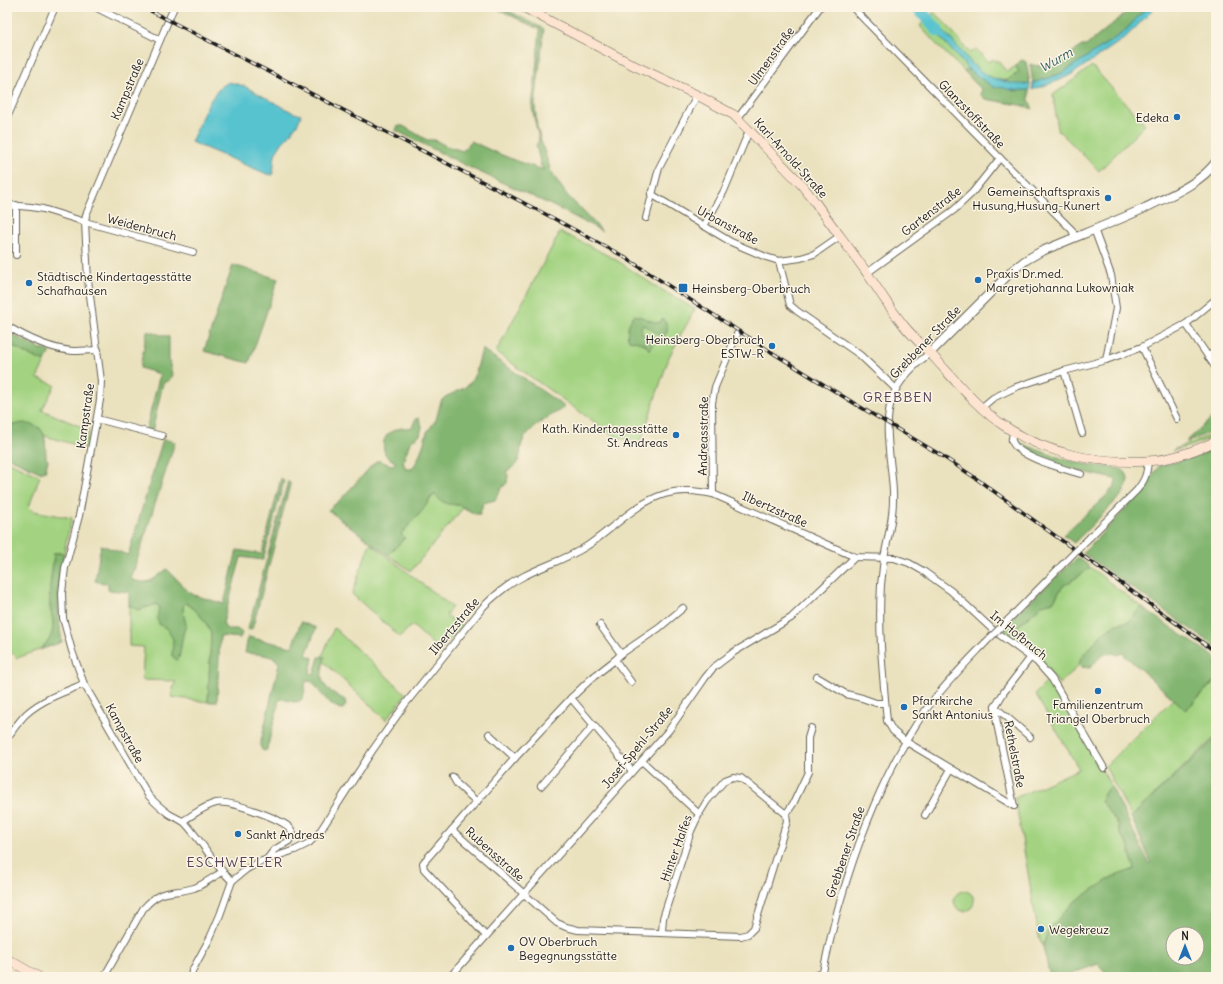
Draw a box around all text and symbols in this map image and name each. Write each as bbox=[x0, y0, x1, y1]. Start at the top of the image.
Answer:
street label: Ulmenstraße bbox=[745, 24, 797, 88]
water label: Wurm bbox=[1036, 43, 1076, 76]
street label: Kampstraße bbox=[107, 56, 147, 122]
street label: Glanzstoffstraße bbox=[936, 77, 1008, 151]
place label: Edeka bbox=[1136, 110, 1169, 125]
marker: Edeka bbox=[1172, 112, 1182, 122]
street label: Karl-Arnold-Straße bbox=[751, 115, 831, 201]
street label: Gartenstraße bbox=[898, 183, 964, 239]
place label: Gemeinschaftspraxis Husung,Husung-Kunert bbox=[972, 184, 1100, 213]
marker: Gemeinschaftspraxis Husung,Husung-Kunert bbox=[1103, 193, 1113, 203]
street label: Urbanstraße bbox=[695, 203, 761, 247]
street label: Weidenbruch bbox=[106, 210, 179, 244]
place label: Praxis Dr.med. Margretjohanna Lukowniak bbox=[986, 266, 1134, 295]
place label: Städtische Kindertagesstätte Schafhausen bbox=[37, 269, 192, 298]
marker: Praxis Dr.med. Margretjohanna Lukowniak bbox=[973, 275, 983, 285]
marker: Städtische Kindertagesstätte Schafhausen bbox=[24, 278, 34, 288]
place label: Heinsberg-Oberbruch bbox=[692, 281, 811, 296]
marker: Heinsberg-Oberbruch bbox=[677, 282, 689, 294]
street label: Grebbener Straße bbox=[886, 302, 964, 382]
place label: Heinsberg-Oberbruch ESTW-R bbox=[646, 332, 764, 361]
marker: Heinsberg-Oberbruch ESTW-R bbox=[767, 341, 777, 351]
street label: Kampstraße bbox=[73, 382, 97, 450]
district label: GREBBEN bbox=[863, 388, 933, 406]
street label: Andreasstraße bbox=[695, 396, 711, 476]
place label: Kath. Kindertagesstätte St. Andreas bbox=[542, 421, 668, 450]
marker: Kath. Kindertagesstätte St. Andreas bbox=[671, 430, 681, 440]
street label: Ilbertzstraße bbox=[740, 488, 810, 530]
street label: Ilbertzstraße bbox=[426, 594, 482, 658]
street label: Im Hofbruch bbox=[987, 607, 1051, 663]
marker: Familienzentrum Triangel Oberbruch bbox=[1093, 686, 1103, 696]
place label: Pfarrkirche Sankt Antonius bbox=[912, 693, 993, 722]
place label: Familienzentrum Triangel Oberbruch bbox=[1046, 697, 1150, 726]
street label: Kampstraße bbox=[103, 701, 147, 765]
marker: Pfarrkirche Sankt Antonius bbox=[899, 702, 909, 712]
street label: Josef-Spehl-Straße bbox=[598, 703, 676, 791]
street label: Rethelstraße bbox=[1001, 719, 1029, 789]
street label: Grebbener Straße bbox=[822, 804, 868, 900]
street label: Hinter Halfes bbox=[657, 813, 695, 883]
street label: Rubensstraße bbox=[462, 824, 528, 884]
place label: Sankt Andreas bbox=[246, 827, 325, 842]
marker: Sankt Andreas bbox=[233, 829, 243, 839]
district label: ESCHWEILER bbox=[187, 853, 283, 871]
place label: Wegekreuz bbox=[1049, 922, 1109, 937]
marker: Wegekreuz bbox=[1036, 924, 1046, 934]
north arrow bbox=[1165, 926, 1205, 966]
text: N bbox=[1181, 929, 1189, 943]
place label: OV Oberbruch Begegnungsstätte bbox=[519, 934, 617, 963]
marker: OV Oberbruch Begegnungsstätte bbox=[506, 943, 516, 953]

